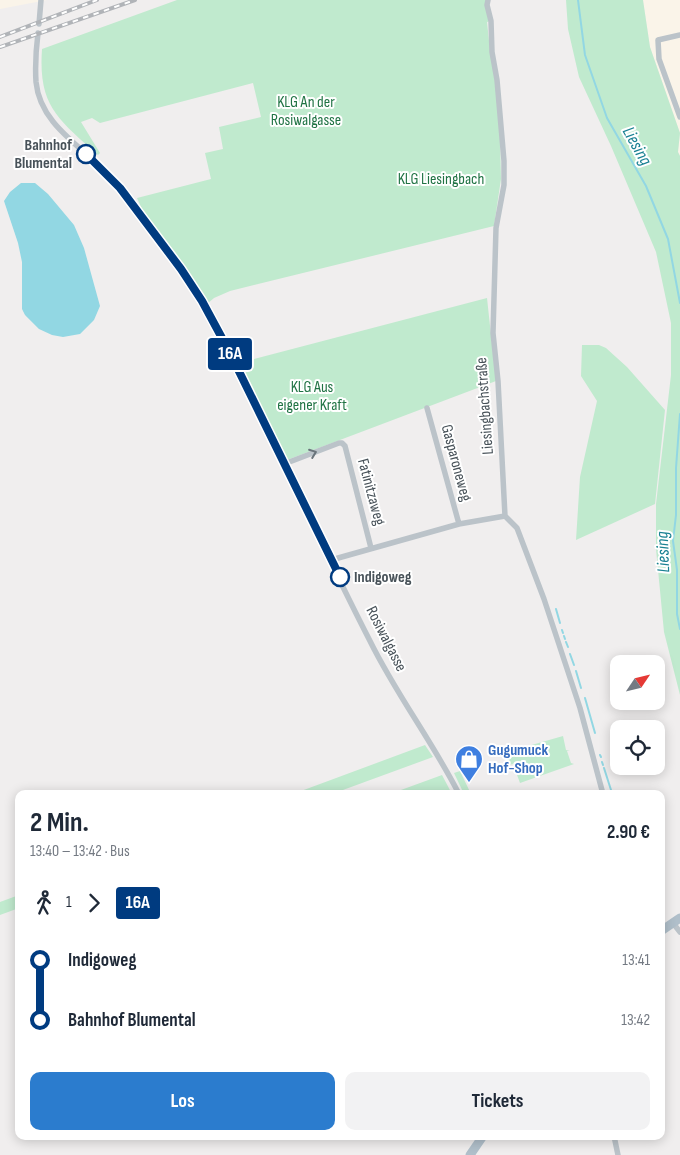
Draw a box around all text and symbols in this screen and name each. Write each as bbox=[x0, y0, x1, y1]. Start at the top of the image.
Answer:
park label: KLG An der Rosiwalgasse bbox=[271, 93, 341, 130]
water label: Liesing bbox=[618, 123, 657, 170]
place label: Bahnhof Blumental bbox=[14, 136, 73, 173]
marker: Bahnhof Blumental bbox=[76, 144, 96, 164]
park label: KLG Liesingbach bbox=[398, 170, 484, 189]
line badge: 16A bbox=[201, 338, 259, 370]
text: 16A bbox=[218, 343, 242, 364]
street label: Liesingbachstraße bbox=[472, 357, 498, 455]
park label: KLG Aus eigener Kraft bbox=[277, 378, 347, 415]
street label: Gasparoneweg bbox=[437, 423, 475, 503]
one-way arrow bbox=[308, 449, 317, 459]
street label: Fatinitzaweg bbox=[353, 457, 389, 527]
water label: Liesing bbox=[652, 530, 674, 573]
marker: Indigoweg bbox=[330, 567, 350, 587]
place label: Indigoweg bbox=[354, 568, 412, 587]
street label: Rosiwalgasse bbox=[362, 603, 410, 675]
north arrow bbox=[610, 655, 665, 710]
map controls bbox=[610, 655, 665, 775]
button: locate bbox=[610, 720, 665, 775]
place label: Gugumuck Hof-Shop bbox=[488, 741, 548, 778]
shop icon: Gugumuck Hof-Shop bbox=[454, 744, 484, 783]
text: 2 Min. bbox=[30, 806, 89, 839]
text: 2.90 € bbox=[607, 821, 650, 844]
text: 13:40 – 13:42 · Bus bbox=[30, 842, 130, 861]
icon: walk bbox=[30, 889, 58, 917]
icon: forward bbox=[80, 889, 108, 917]
text: 16A bbox=[126, 892, 150, 913]
text: 1 bbox=[66, 893, 72, 912]
text: Indigoweg bbox=[68, 949, 136, 972]
text: 13:41 bbox=[622, 951, 650, 970]
text: Bahnhof Blumental bbox=[68, 1009, 196, 1032]
text: 13:42 bbox=[621, 1011, 650, 1030]
button: Los bbox=[30, 1072, 335, 1130]
button: Tickets bbox=[345, 1072, 650, 1130]

